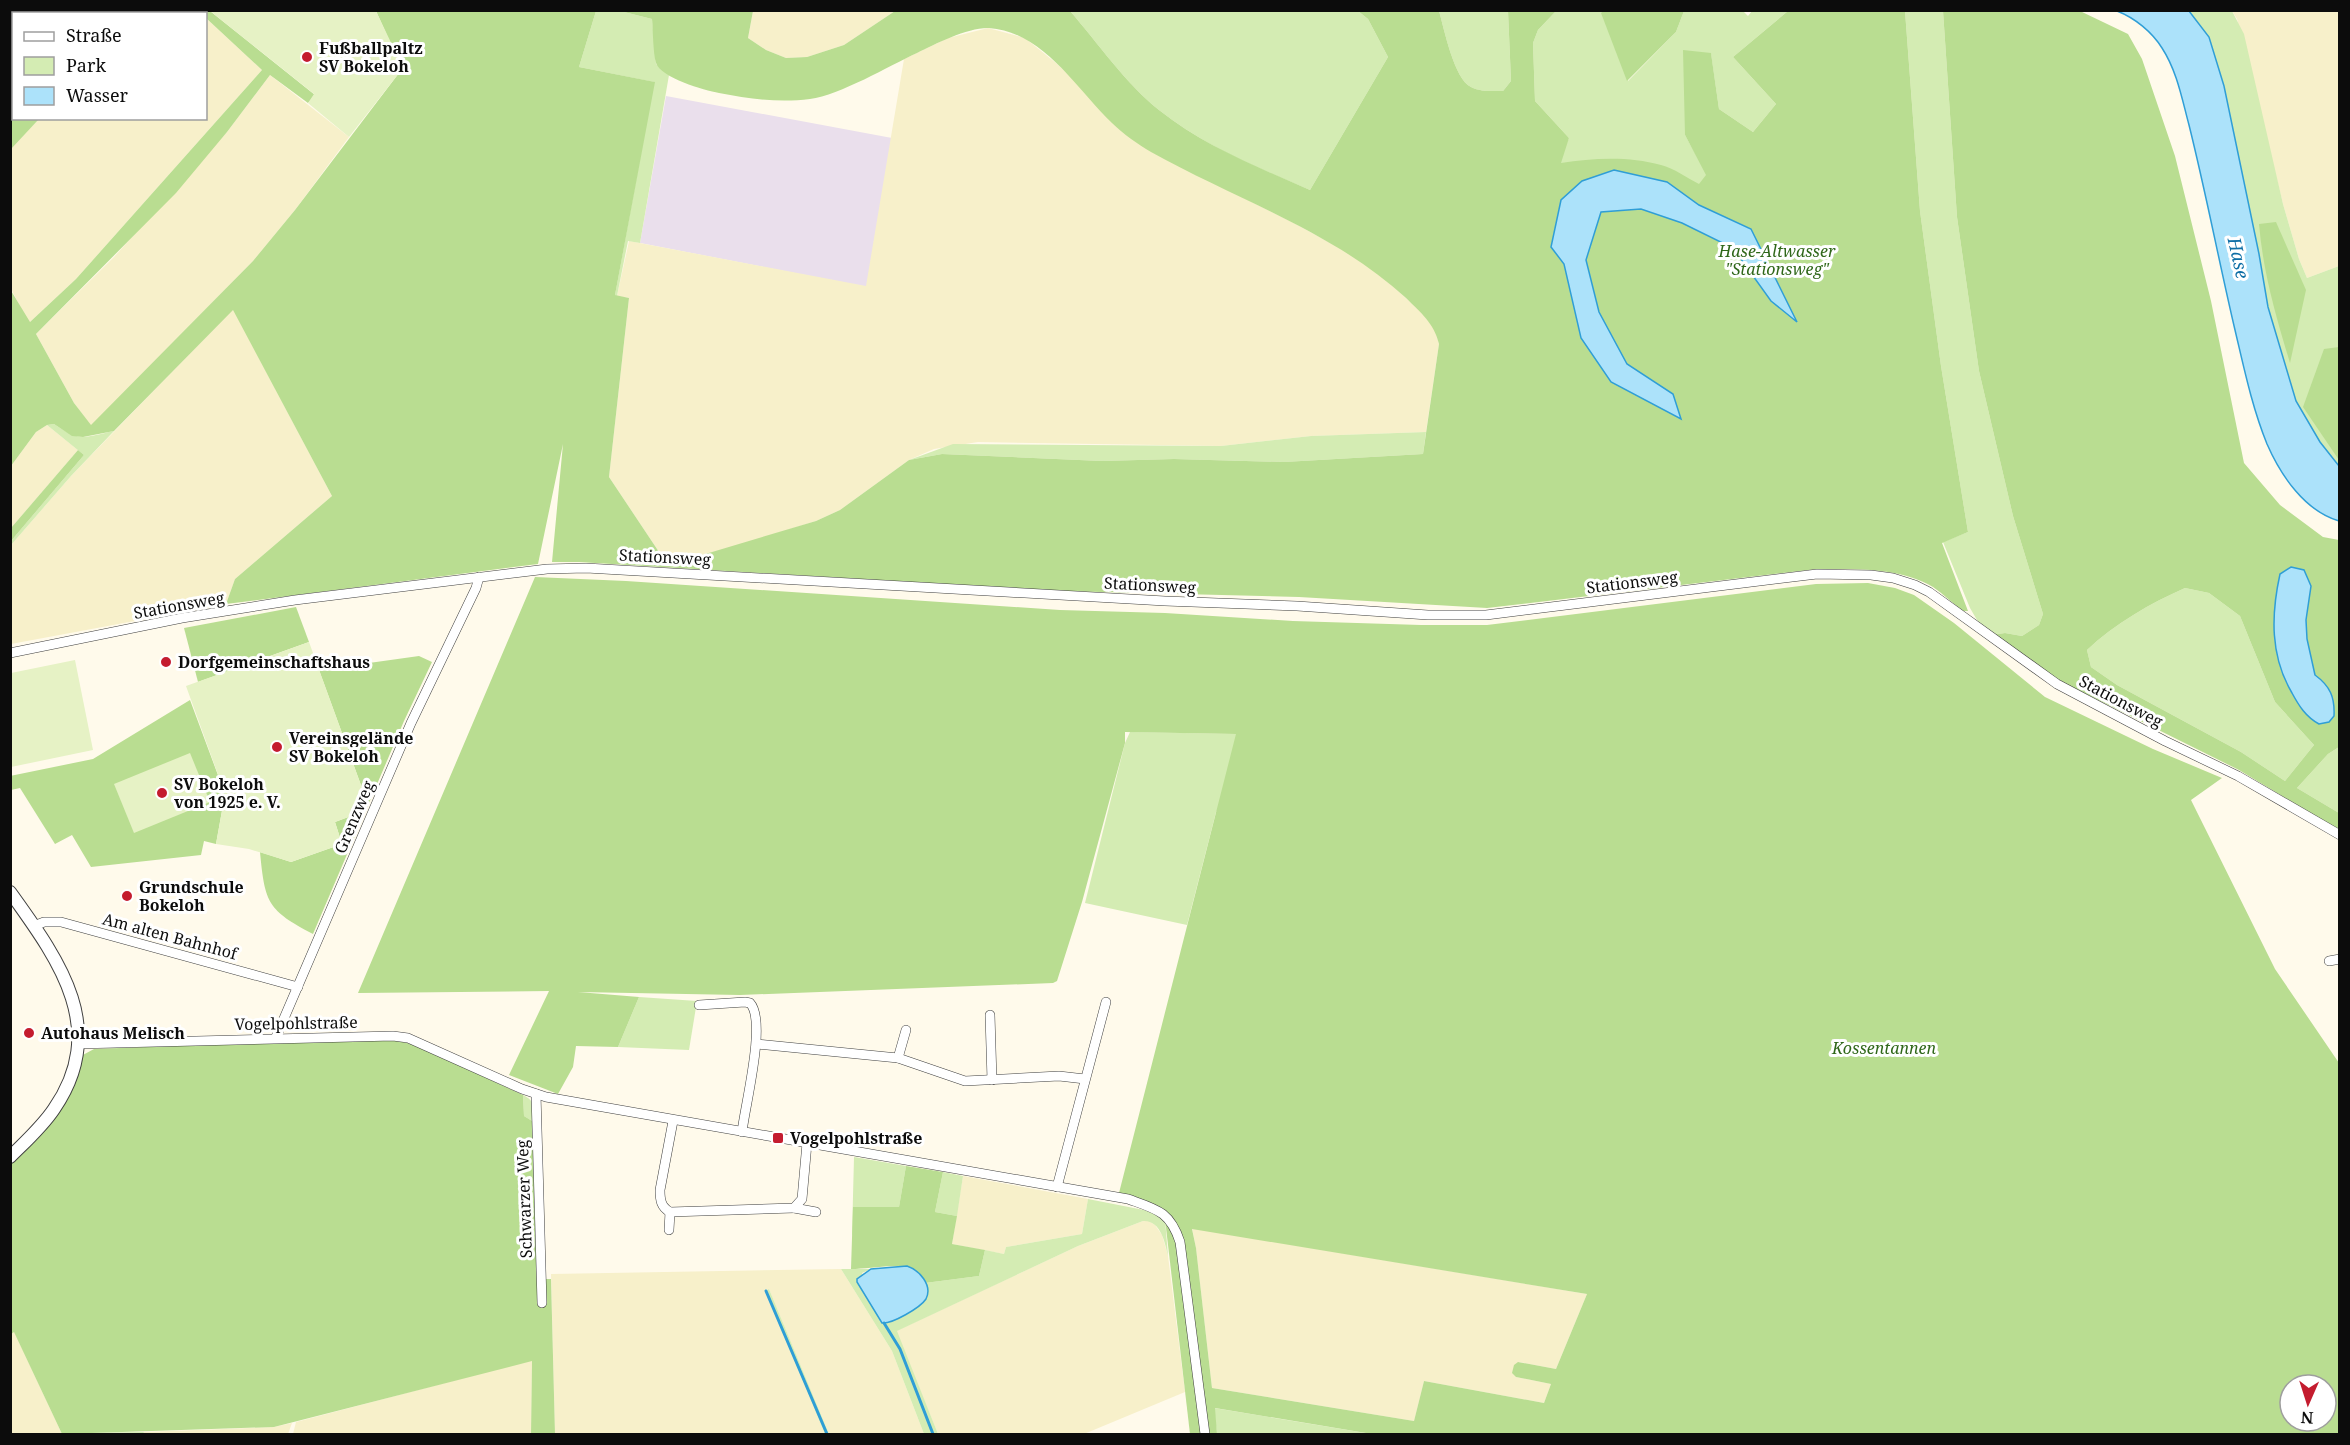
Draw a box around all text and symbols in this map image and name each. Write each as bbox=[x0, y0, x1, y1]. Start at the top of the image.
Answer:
legend bbox=[12, 12, 207, 120]
text: Straße bbox=[66, 23, 122, 47]
place label: Fußballpaltz SV Bokeloh bbox=[319, 37, 423, 77]
marker: Fußballpaltz SV Bokeloh bbox=[300, 50, 314, 64]
text: Park bbox=[66, 53, 106, 77]
text: Wasser bbox=[66, 83, 129, 107]
water label: Hase bbox=[2222, 234, 2255, 281]
park label: Hase-Altwasser "Stationsweg" bbox=[1718, 240, 1836, 280]
street label: Stationsweg bbox=[619, 544, 712, 570]
street label: Stationsweg bbox=[1585, 565, 1679, 599]
street label: Stationsweg bbox=[1104, 572, 1197, 598]
street label: Stationsweg bbox=[132, 586, 227, 624]
place label: Dorfgemeinschaftshaus bbox=[178, 651, 370, 673]
marker: Dorfgemeinschaftshaus bbox=[159, 655, 173, 669]
street label: Stationsweg bbox=[2075, 670, 2167, 732]
place label: Vereinsgelände SV Bokeloh bbox=[289, 727, 413, 767]
marker: Vereinsgelände SV Bokeloh bbox=[270, 740, 284, 754]
place label: SV Bokeloh von 1925 e. V. bbox=[174, 773, 281, 813]
street label: Grenzweg bbox=[329, 777, 379, 857]
marker: SV Bokeloh von 1925 e. V. bbox=[155, 786, 169, 800]
place label: Grundschule Bokeloh bbox=[139, 876, 244, 916]
marker: Grundschule Bokeloh bbox=[120, 889, 134, 903]
street label: Am alten Bahnhof bbox=[100, 907, 242, 965]
street label: Vogelpohlstraße bbox=[234, 1011, 358, 1035]
place label: Autohaus Melisch bbox=[41, 1022, 185, 1044]
marker: Autohaus Melisch bbox=[22, 1026, 36, 1040]
park label: Kossentannen bbox=[1831, 1037, 1936, 1059]
place label: Vogelpohlstraße bbox=[790, 1127, 923, 1149]
marker: Vogelpohlstraße bbox=[771, 1131, 785, 1145]
street label: Schwarzer Weg bbox=[511, 1139, 537, 1259]
north arrow bbox=[2278, 1373, 2338, 1433]
text: N bbox=[2300, 1407, 2314, 1429]

